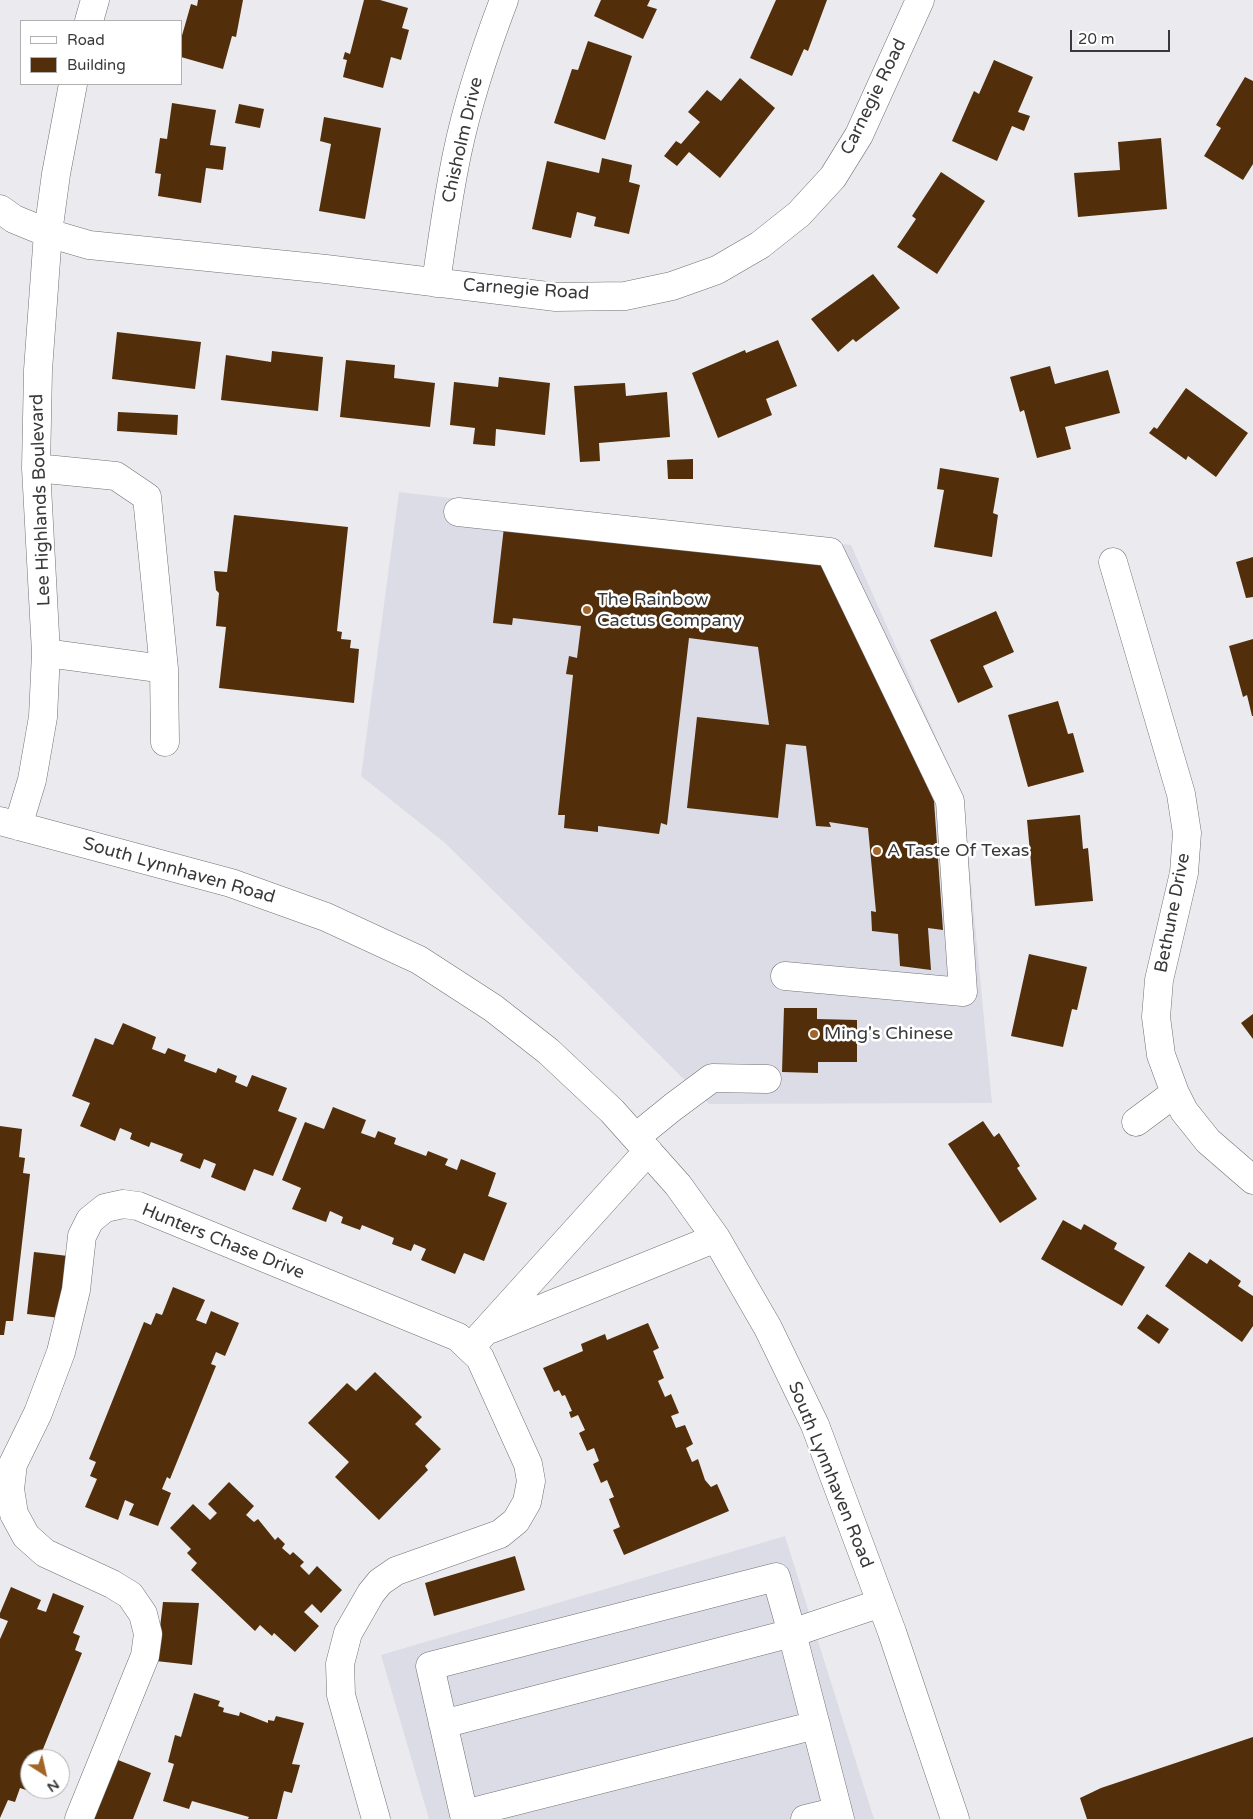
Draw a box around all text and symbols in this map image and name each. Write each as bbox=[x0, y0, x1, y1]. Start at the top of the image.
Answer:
legend bbox=[20, 20, 182, 85]
scale bar bbox=[1073, 20, 1173, 52]
text: 20 m bbox=[1078, 30, 1115, 48]
text: Road bbox=[67, 31, 105, 49]
street label: Carnegie Road bbox=[837, 35, 911, 159]
text: Building bbox=[67, 56, 126, 74]
street label: Chisholm Drive bbox=[438, 75, 488, 205]
street label: Carnegie Road bbox=[462, 275, 590, 305]
street label: Lee Highlands Boulevard bbox=[27, 394, 55, 606]
place label: The Rainbow Cactus Company bbox=[597, 589, 742, 632]
marker: The Rainbow Cactus Company bbox=[581, 604, 593, 616]
street label: South Lynnhaven Road bbox=[80, 833, 278, 909]
place label: A Taste Of Texas bbox=[887, 840, 1029, 862]
marker: A Taste Of Texas bbox=[871, 845, 883, 857]
street label: Bethune Drive bbox=[1151, 851, 1195, 975]
place label: Ming's Chinese bbox=[824, 1023, 953, 1045]
marker: Ming's Chinese bbox=[808, 1028, 820, 1040]
street label: Hunters Chase Drive bbox=[138, 1199, 308, 1285]
street label: South Lynnhaven Road bbox=[783, 1379, 877, 1571]
north arrow bbox=[20, 1749, 70, 1799]
text: N bbox=[44, 1776, 63, 1796]

